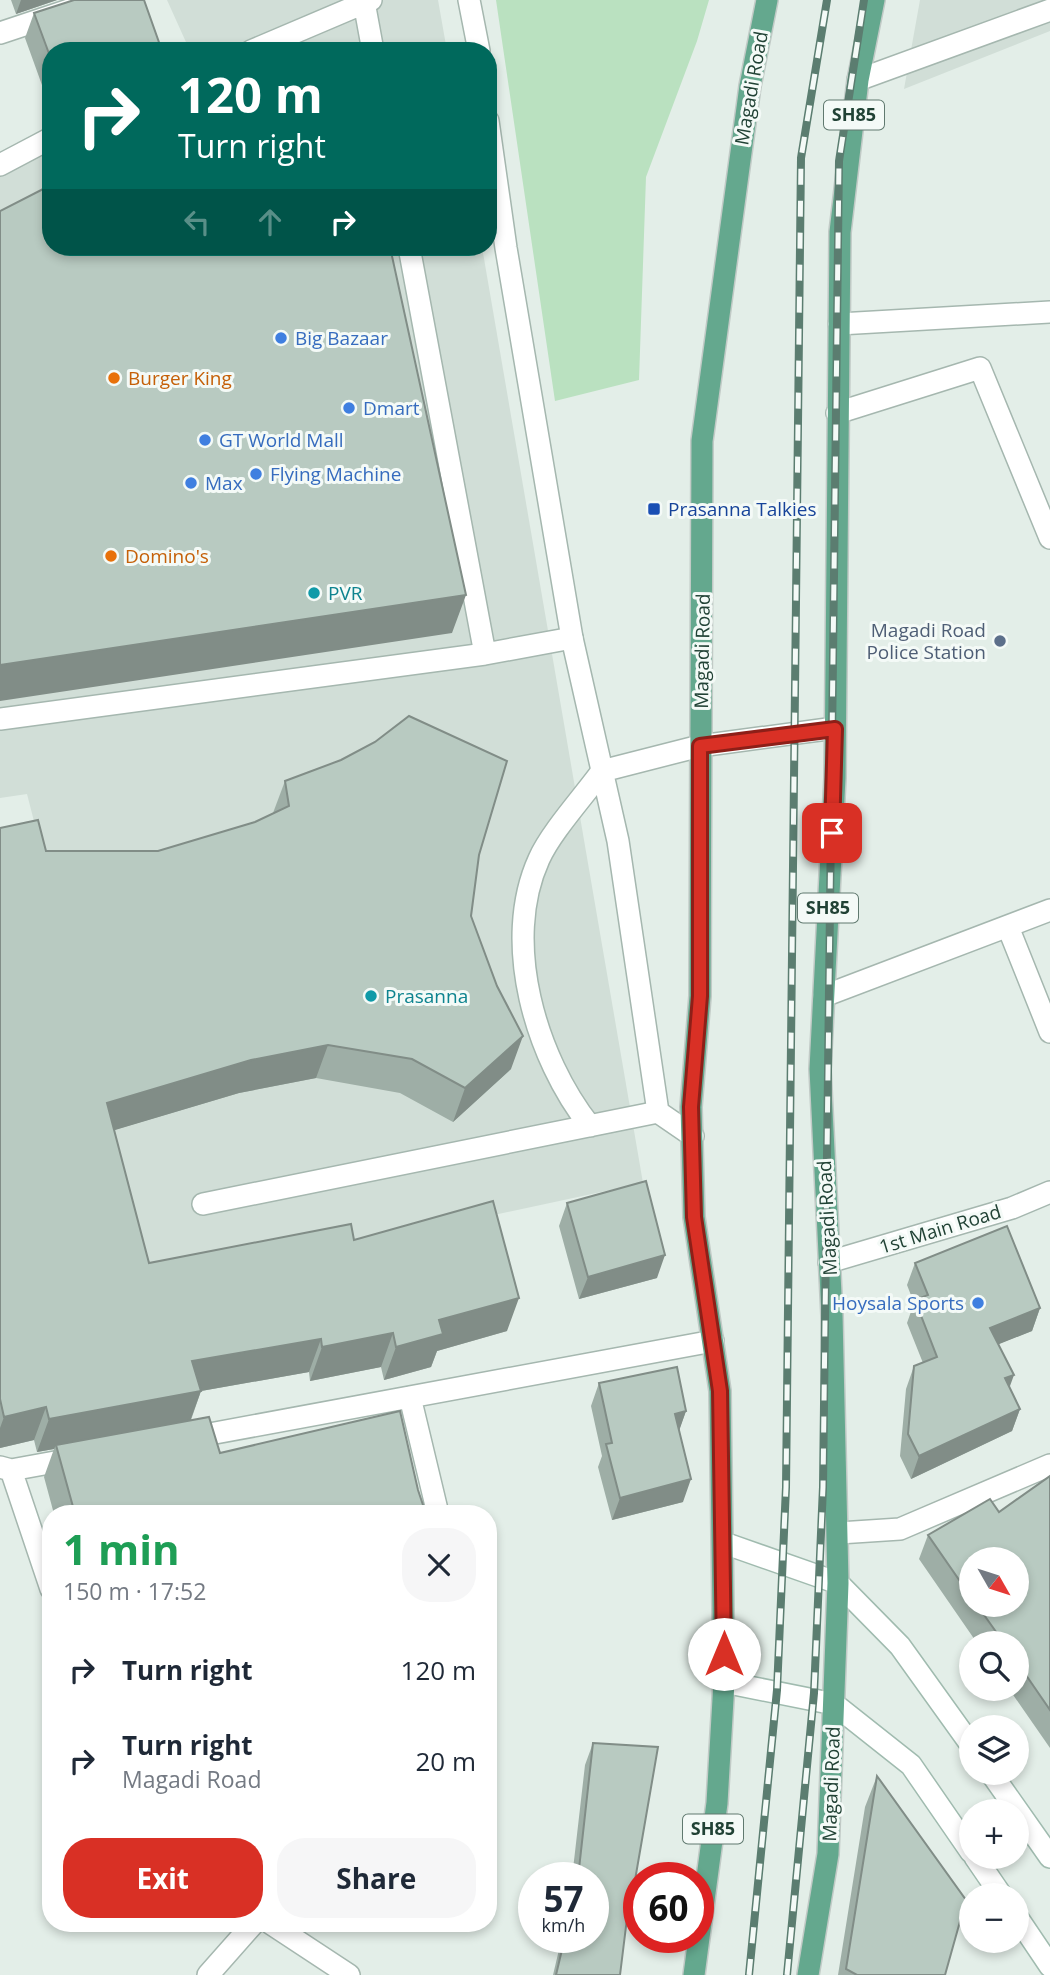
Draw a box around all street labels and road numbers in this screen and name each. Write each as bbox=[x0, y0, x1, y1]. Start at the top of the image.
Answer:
street label: Magadi Road bbox=[728, 29, 774, 147]
road number: SH85 bbox=[824, 100, 884, 130]
street label: Magadi Road bbox=[688, 593, 716, 709]
road number: SH85 bbox=[798, 894, 858, 923]
street label: Magadi Road bbox=[811, 1160, 843, 1276]
street label: 1st Main Road bbox=[876, 1198, 1004, 1260]
street label: Magadi Road bbox=[816, 1726, 846, 1842]
road number: SH85 bbox=[683, 1814, 743, 1843]

